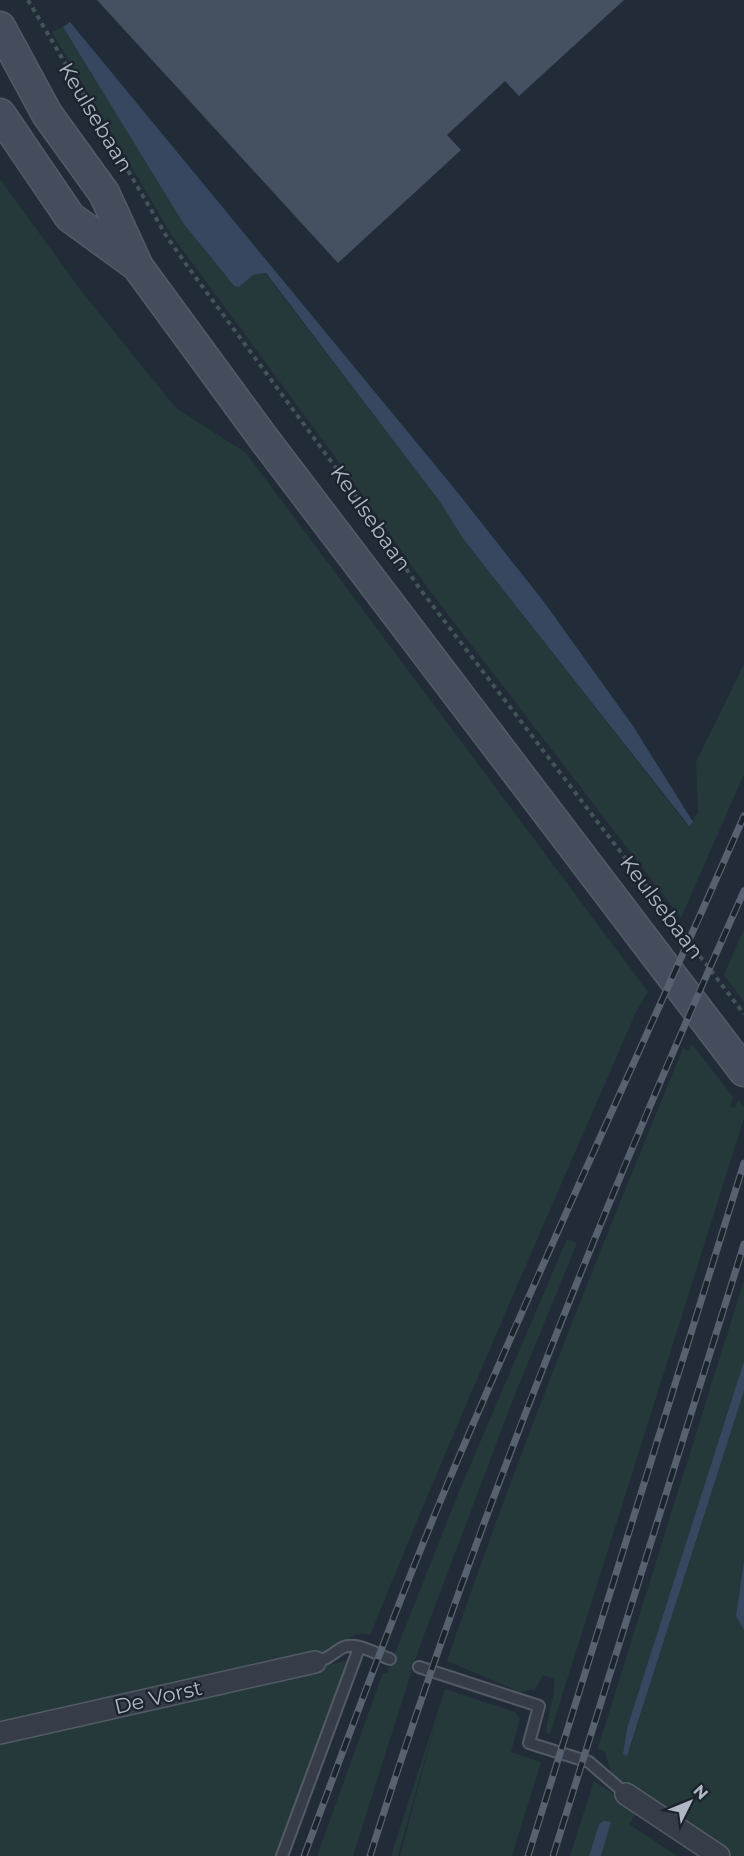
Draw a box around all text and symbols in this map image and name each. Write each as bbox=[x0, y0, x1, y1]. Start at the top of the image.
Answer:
street label: Keulsebaan bbox=[54, 58, 138, 176]
street label: Keulsebaan bbox=[325, 460, 417, 576]
street label: Keulsebaan bbox=[615, 850, 709, 964]
street label: De Vorst bbox=[112, 1675, 204, 1719]
north arrow bbox=[660, 1772, 720, 1832]
text: N bbox=[689, 1781, 712, 1803]

